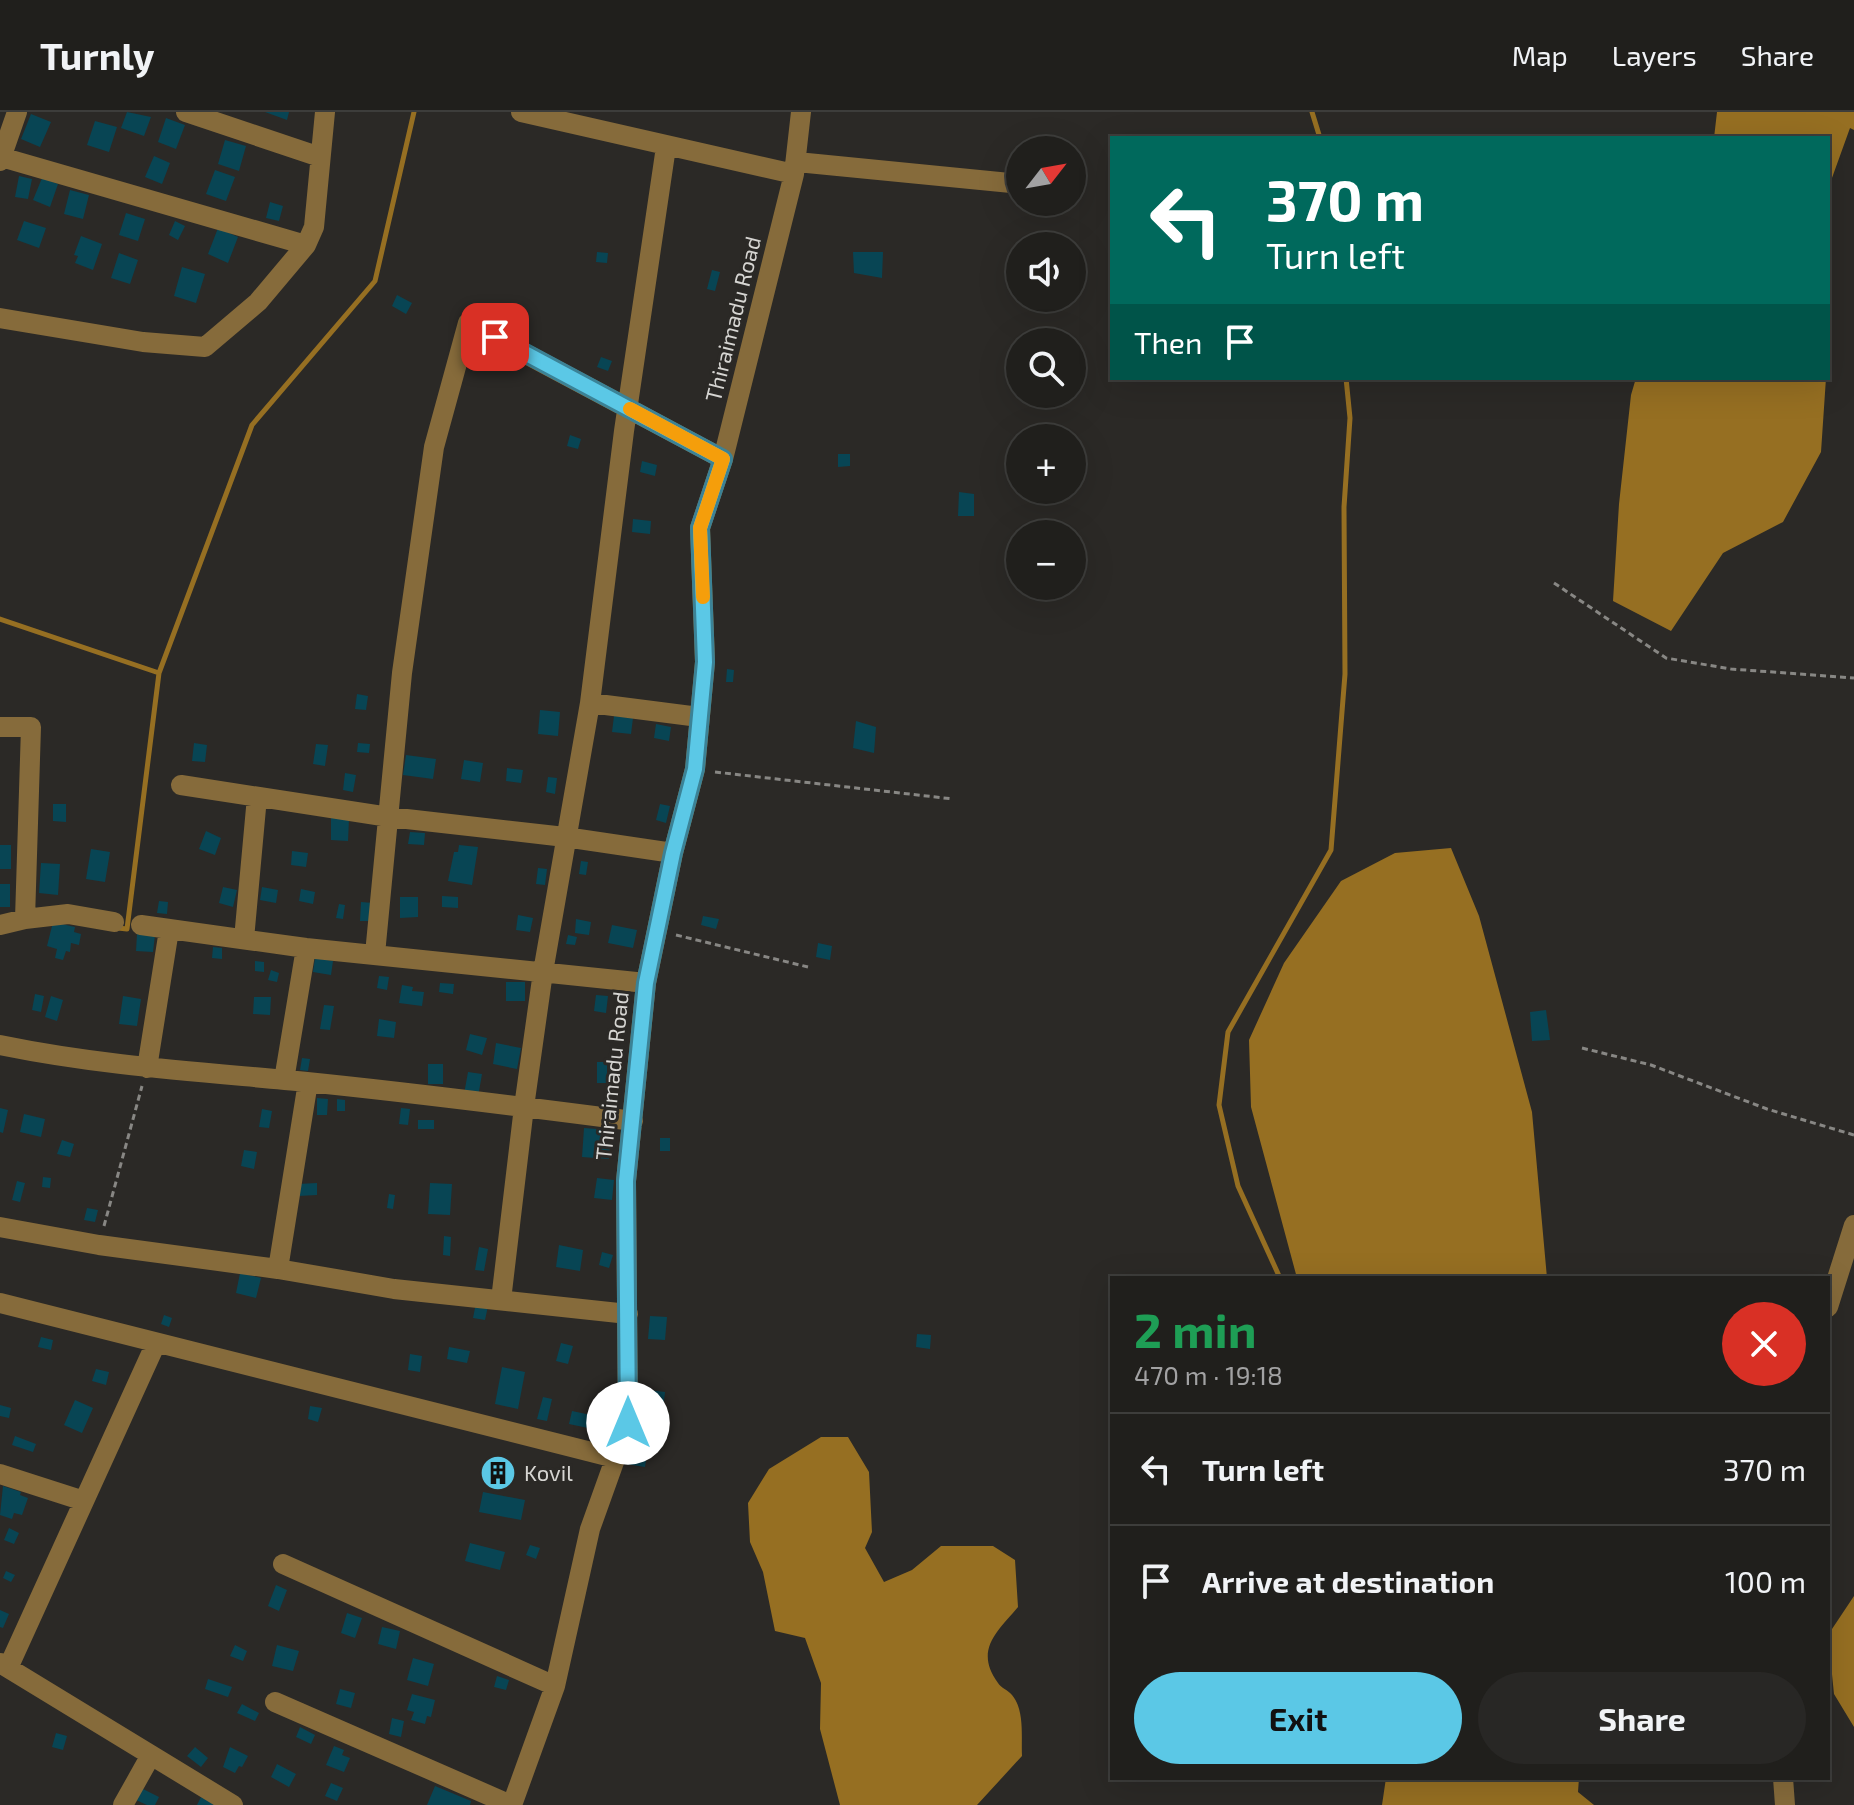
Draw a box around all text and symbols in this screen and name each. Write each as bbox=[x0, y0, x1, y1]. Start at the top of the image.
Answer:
text: Turnly bbox=[40, 32, 155, 78]
text: Map bbox=[1512, 38, 1568, 72]
text: Layers bbox=[1612, 38, 1697, 72]
text: Share bbox=[1741, 38, 1814, 72]
north arrow bbox=[1006, 136, 1086, 216]
map controls bbox=[1006, 136, 1086, 600]
text: 370 m bbox=[1266, 165, 1424, 232]
icon: left bbox=[1134, 168, 1238, 272]
button: sound bbox=[1006, 232, 1086, 312]
street label: Thiraimadu Road bbox=[699, 233, 765, 404]
text: Turn left bbox=[1266, 233, 1405, 276]
pin bbox=[461, 303, 529, 371]
icon: arrive bbox=[473, 315, 517, 359]
icon: arrive bbox=[1218, 320, 1262, 364]
text: Then bbox=[1134, 324, 1202, 360]
button: search bbox=[1006, 328, 1086, 408]
button: + bbox=[1006, 424, 1086, 504]
button: − bbox=[1006, 520, 1086, 600]
street label: Thiraimadu Road bbox=[589, 990, 633, 1162]
text: 2 min bbox=[1134, 1300, 1257, 1358]
button: close bbox=[1722, 1302, 1806, 1386]
text: 470 m · 19:18 bbox=[1134, 1359, 1283, 1390]
position arrow bbox=[586, 1381, 670, 1465]
icon: left bbox=[1134, 1447, 1178, 1491]
text: Turn left bbox=[1202, 1451, 1324, 1487]
text: 370 m bbox=[1723, 1451, 1806, 1487]
building icon: Kovil bbox=[479, 1454, 517, 1492]
place label: Kovil bbox=[524, 1459, 573, 1485]
icon: arrive bbox=[1134, 1559, 1178, 1603]
text: Arrive at destination bbox=[1202, 1563, 1494, 1599]
text: 100 m bbox=[1725, 1563, 1806, 1599]
button: Exit bbox=[1134, 1672, 1462, 1764]
button: Share bbox=[1478, 1672, 1806, 1764]

